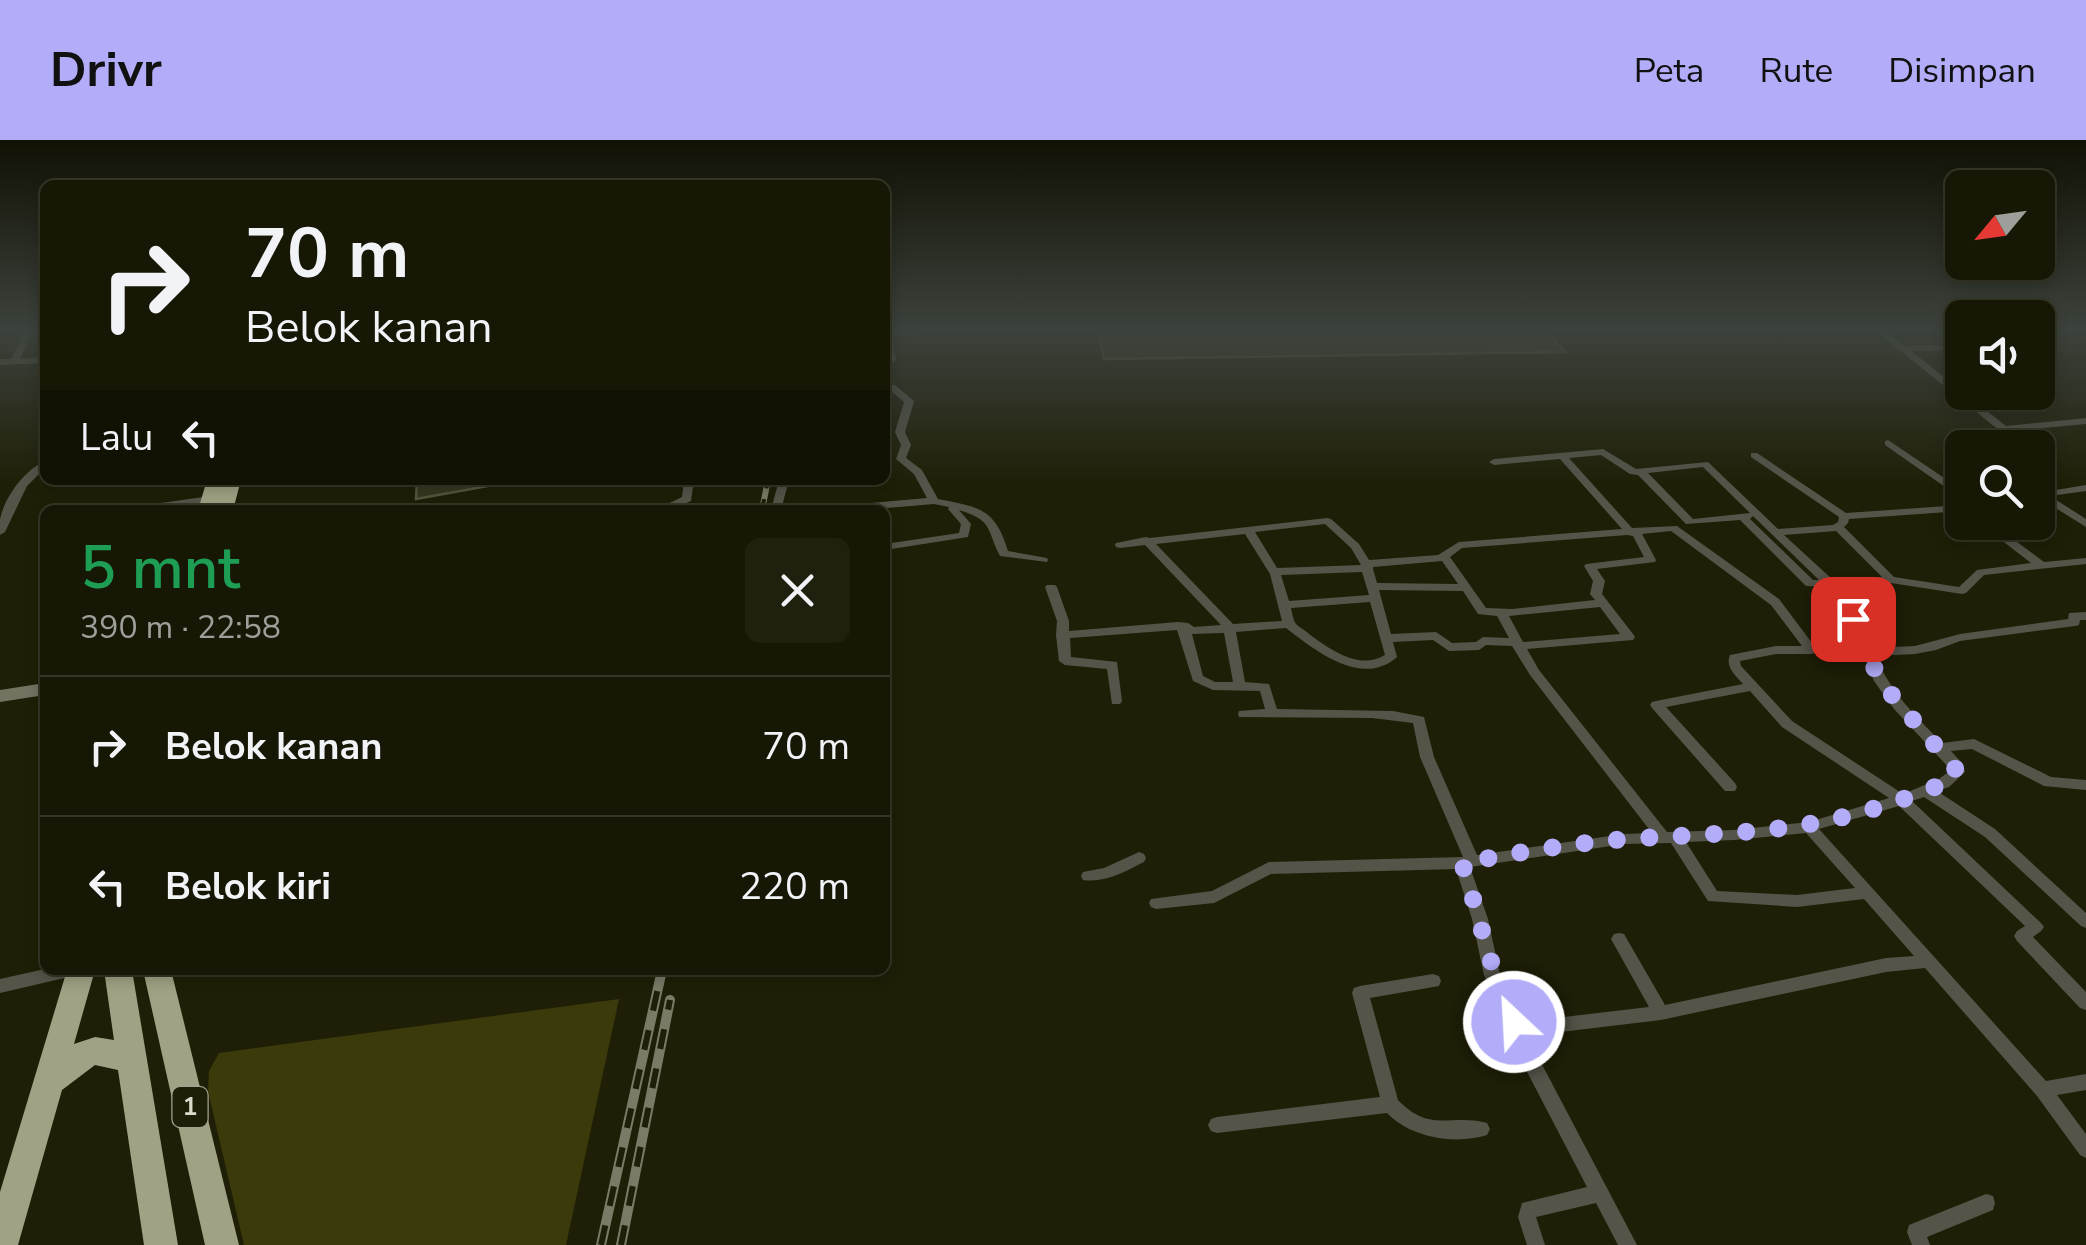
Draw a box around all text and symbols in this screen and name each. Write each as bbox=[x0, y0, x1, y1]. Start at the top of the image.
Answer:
text: Drivr bbox=[50, 37, 162, 103]
text: Peta bbox=[1634, 47, 1704, 94]
text: Rute bbox=[1759, 47, 1833, 94]
text: Disimpan bbox=[1888, 47, 2036, 94]
north arrow bbox=[1945, 170, 2055, 280]
map controls bbox=[1945, 170, 2055, 540]
text: 70 m bbox=[245, 206, 409, 302]
icon: right bbox=[80, 220, 210, 350]
text: Belok kanan bbox=[245, 297, 493, 358]
button: sound bbox=[1945, 300, 2055, 410]
icon: left bbox=[173, 410, 228, 465]
text: Lalu bbox=[80, 412, 153, 463]
button: search bbox=[1945, 430, 2055, 540]
text: 5 mnt bbox=[80, 527, 240, 609]
button: close bbox=[745, 538, 850, 643]
pin bbox=[1811, 577, 1896, 662]
icon: arrive bbox=[1826, 592, 1881, 647]
text: 390 m · 22:58 bbox=[80, 606, 281, 649]
icon: right bbox=[80, 719, 135, 774]
text: Belok kanan bbox=[165, 721, 382, 772]
text: 70 m bbox=[762, 721, 850, 772]
icon: left bbox=[80, 859, 135, 914]
text: Belok kiri bbox=[165, 861, 331, 912]
text: 220 m bbox=[739, 861, 850, 912]
position arrow bbox=[1462, 970, 1566, 1074]
road number: 1 bbox=[172, 1087, 208, 1127]

